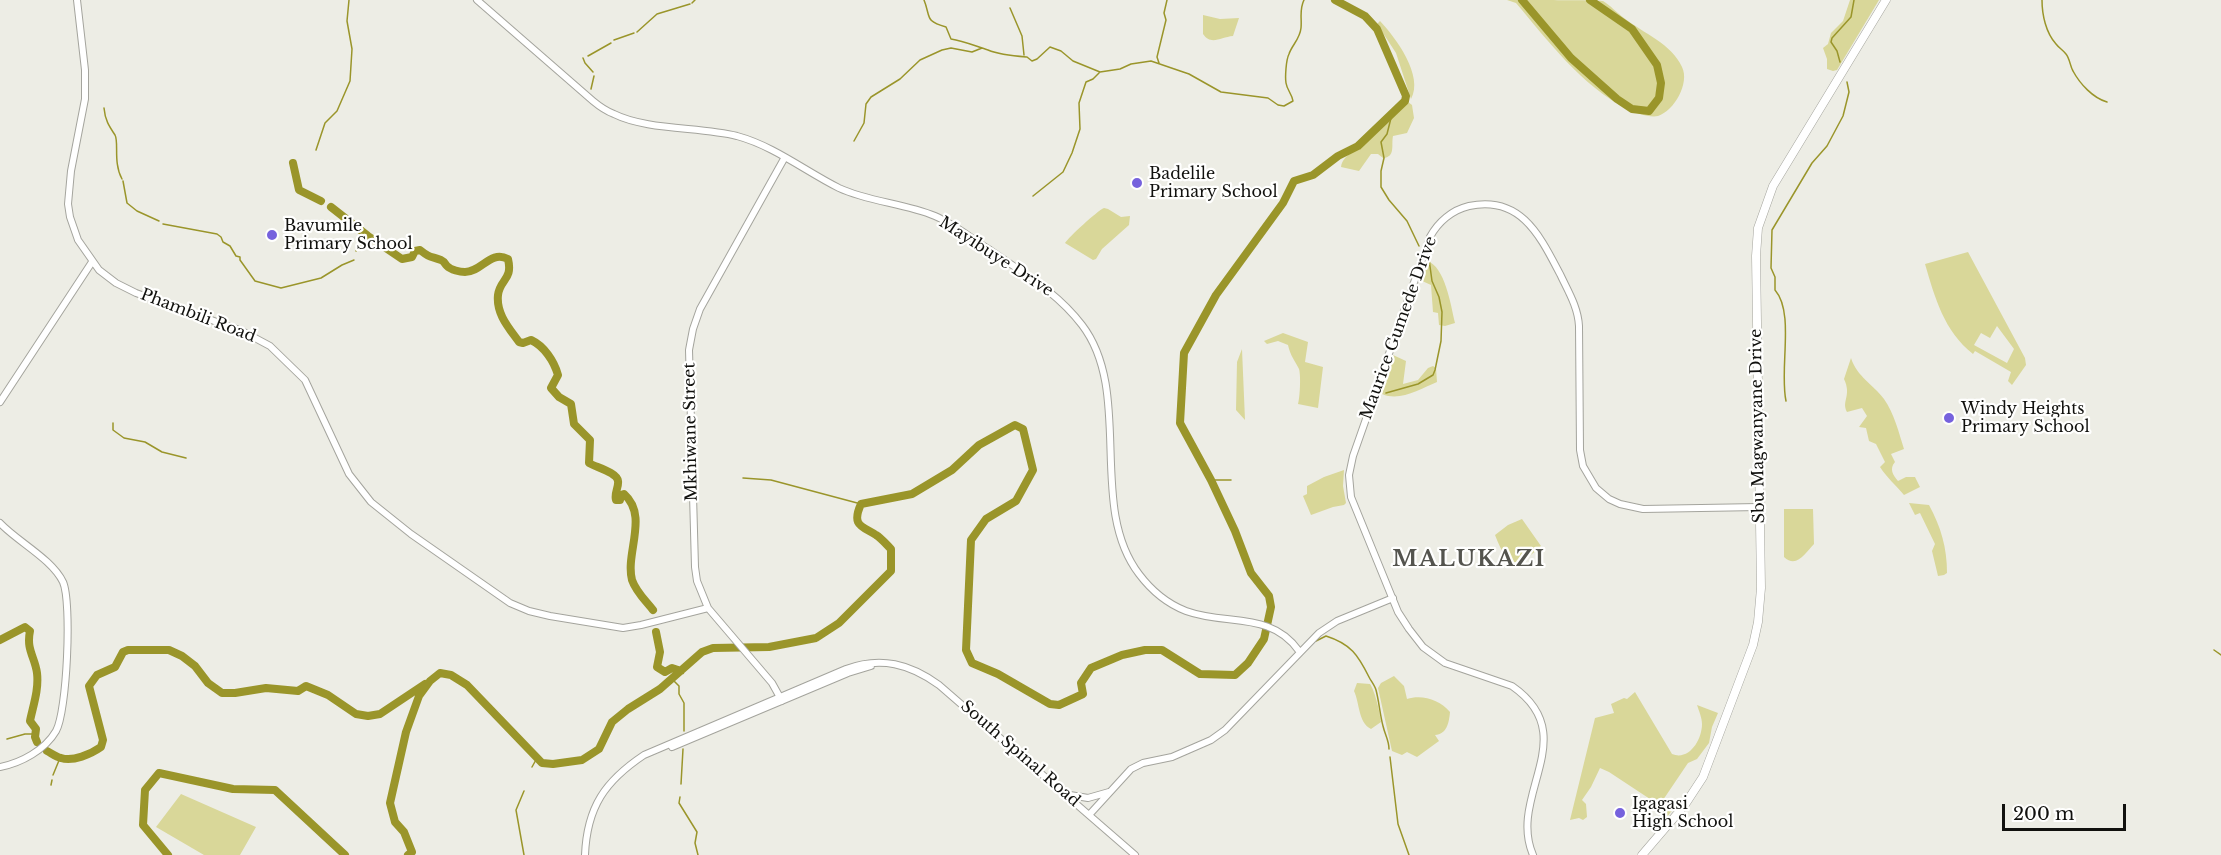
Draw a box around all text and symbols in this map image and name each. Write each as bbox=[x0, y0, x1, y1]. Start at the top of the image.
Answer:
place label: Badelile Primary School bbox=[1149, 164, 1278, 202]
marker: Badelile Primary School bbox=[1130, 176, 1144, 190]
street label: Mayibuye Drive bbox=[935, 213, 1057, 301]
place label: Bavumile Primary School bbox=[284, 216, 413, 254]
marker: Bavumile Primary School bbox=[265, 228, 279, 242]
street label: Maurice Gumede Drive bbox=[1357, 234, 1441, 422]
street label: Phambili Road bbox=[138, 285, 258, 347]
street label: Sbu Magwanyane Drive bbox=[1747, 329, 1769, 523]
street label: Mkhiwane Street bbox=[680, 362, 702, 502]
place label: Windy Heights Primary School bbox=[1961, 399, 2090, 437]
marker: Windy Heights Primary School bbox=[1942, 411, 1956, 425]
district label: MALUKAZI bbox=[1392, 547, 1546, 573]
street label: South Spinal Road bbox=[956, 697, 1084, 811]
scale bar bbox=[2005, 792, 2130, 830]
place label: Igagasi High School bbox=[1632, 794, 1733, 832]
text: 200 m bbox=[2013, 803, 2074, 825]
marker: Igagasi High School bbox=[1613, 806, 1627, 820]

